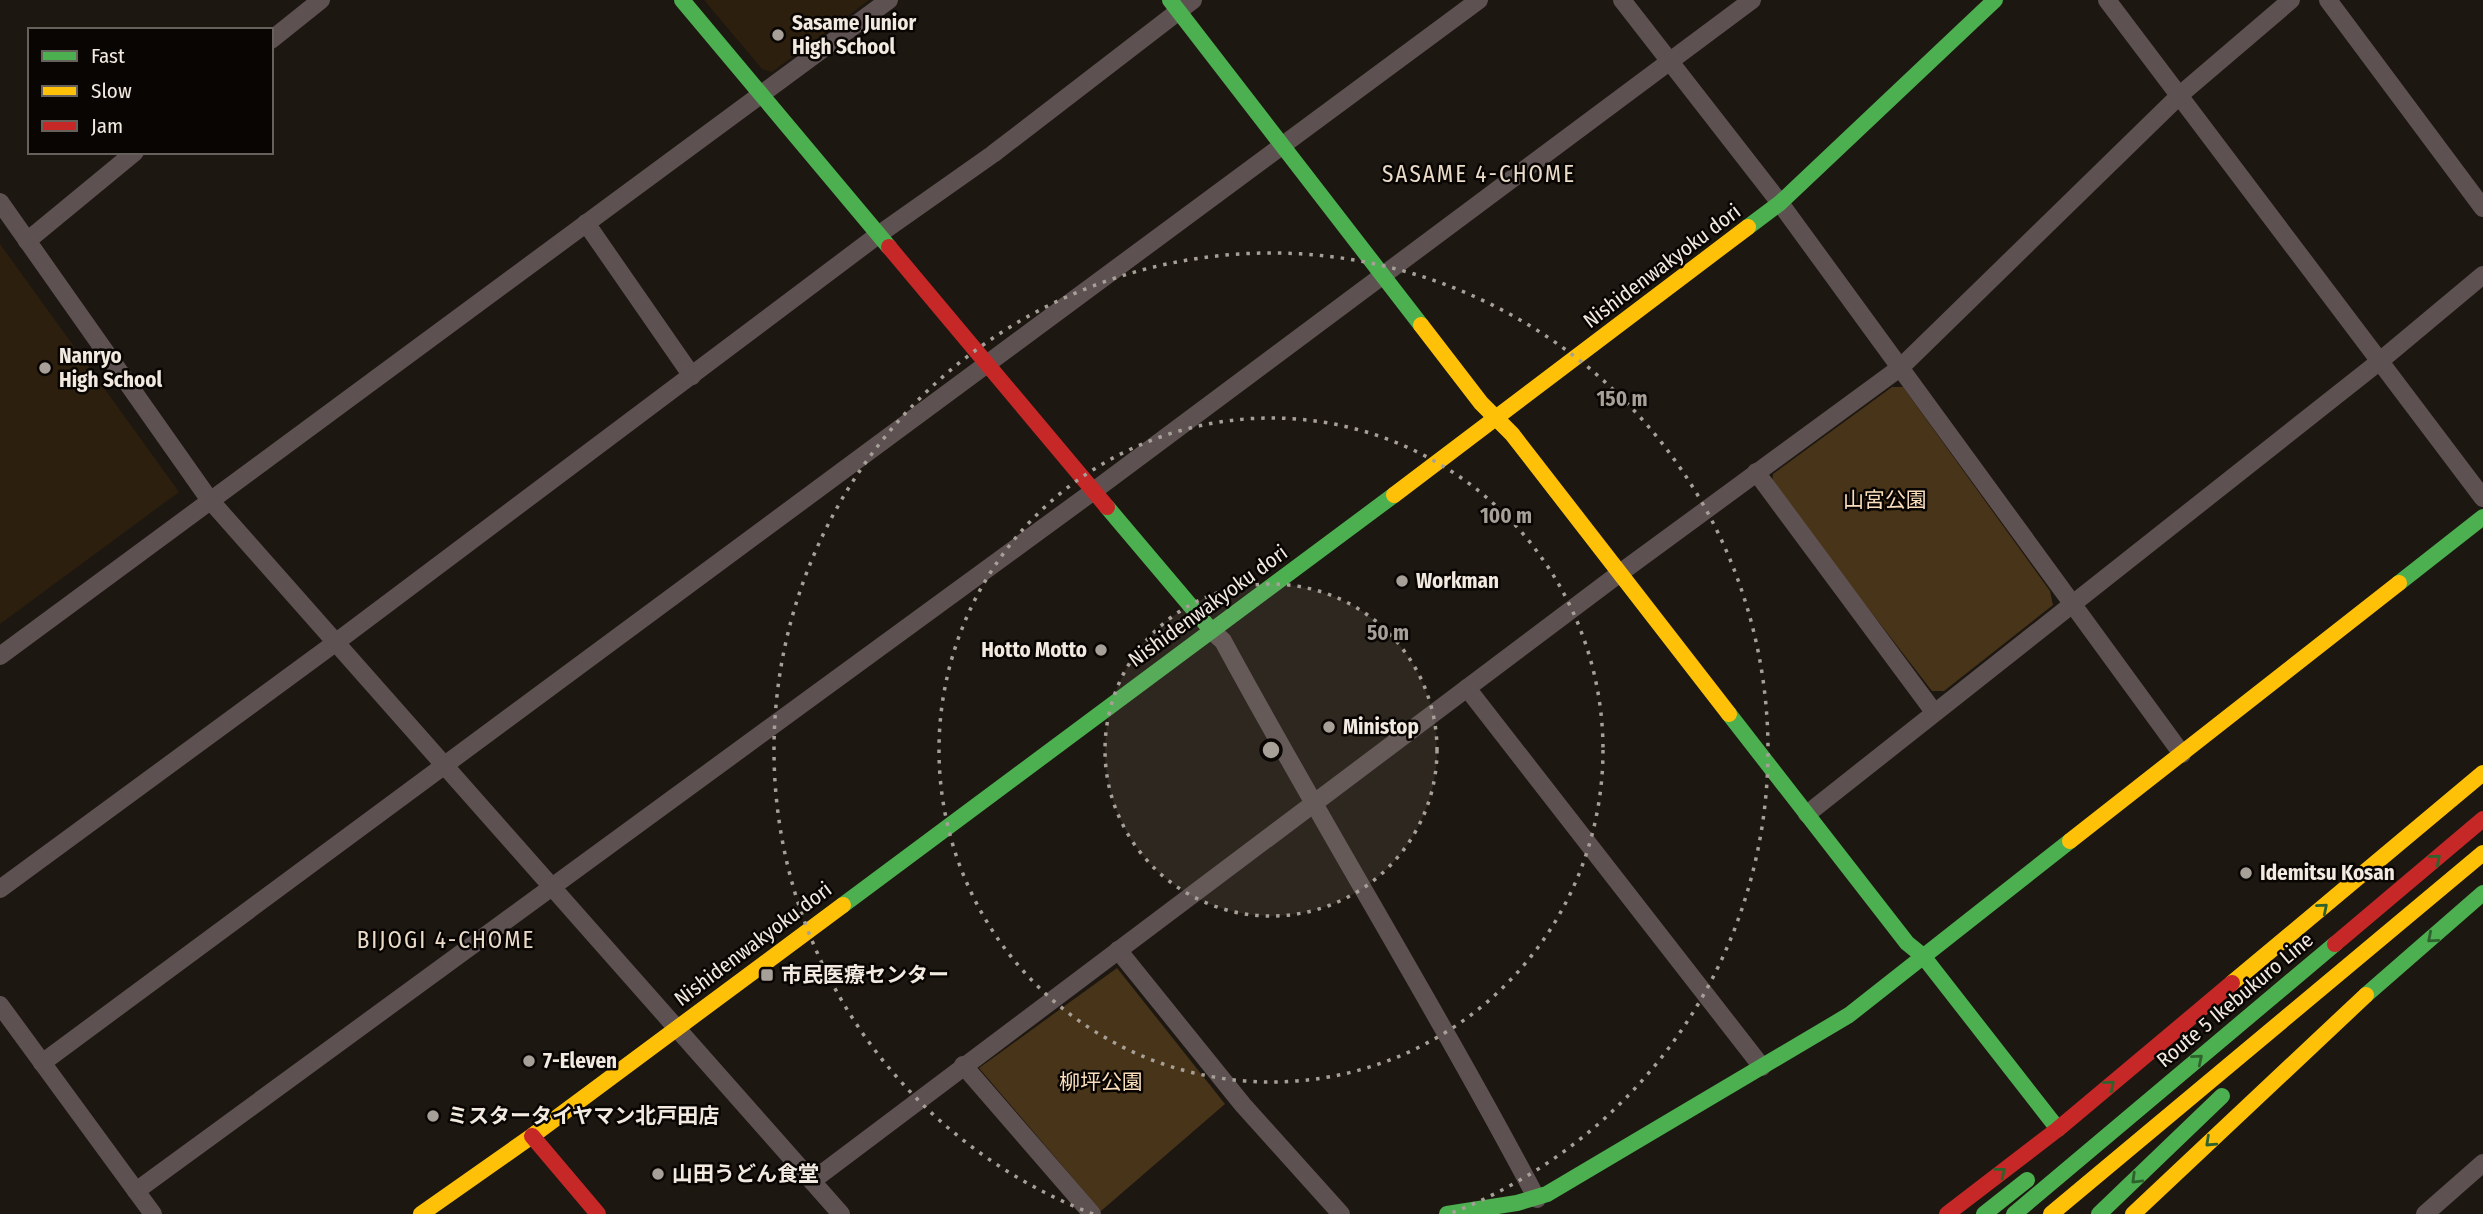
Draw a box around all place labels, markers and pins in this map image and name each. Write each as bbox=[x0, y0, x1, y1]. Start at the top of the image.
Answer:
place label: Sasame Junior High School bbox=[792, 10, 916, 60]
marker: Sasame Junior High School bbox=[770, 27, 786, 43]
place label: Nanryo High School bbox=[59, 343, 162, 393]
marker: Nanryo High School bbox=[37, 360, 53, 376]
place label: Workman bbox=[1416, 568, 1499, 594]
marker: Workman bbox=[1394, 573, 1410, 589]
place label: Hotto Motto bbox=[981, 637, 1087, 663]
marker: Hotto Motto bbox=[1093, 642, 1109, 658]
place label: Ministop bbox=[1343, 714, 1419, 740]
marker: Ministop bbox=[1321, 719, 1337, 735]
centre of rings bbox=[1259, 738, 1283, 762]
place label: Idemitsu Kosan bbox=[2260, 860, 2395, 886]
marker: Idemitsu Kosan bbox=[2238, 865, 2254, 881]
place label: 市民医療センター bbox=[781, 962, 949, 988]
marker: 市民医療センター bbox=[759, 967, 775, 983]
place label: 7-Eleven bbox=[543, 1048, 617, 1074]
marker: 7-Eleven bbox=[521, 1053, 537, 1069]
place label: ミスタータイヤマン北戸田店 bbox=[447, 1103, 719, 1129]
marker: ミスタータイヤマン北戸田店 bbox=[425, 1108, 441, 1124]
place label: 山田うどん食堂 bbox=[672, 1161, 819, 1187]
marker: 山田うどん食堂 bbox=[650, 1166, 666, 1182]

